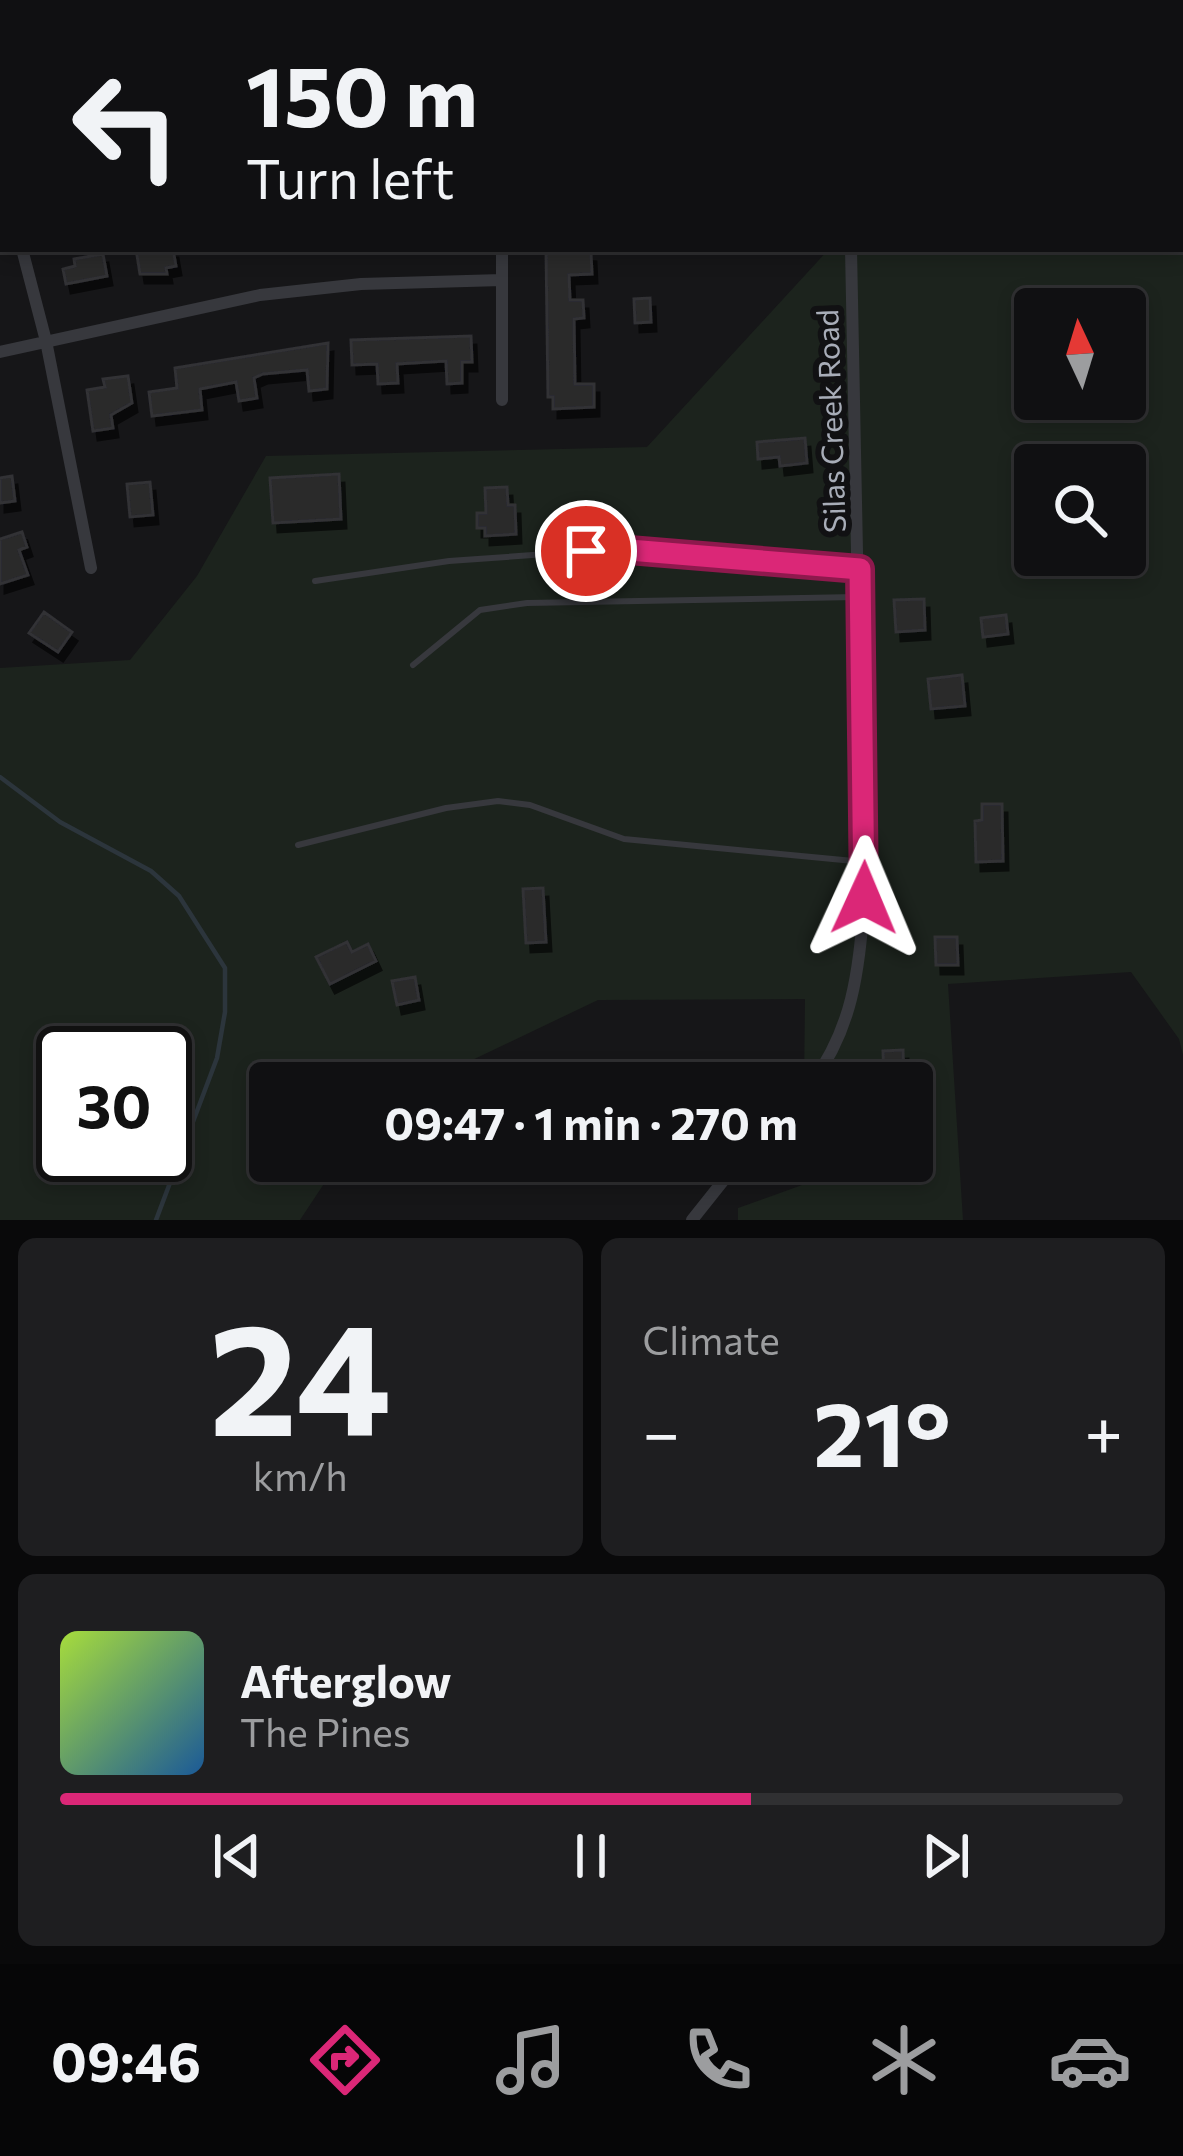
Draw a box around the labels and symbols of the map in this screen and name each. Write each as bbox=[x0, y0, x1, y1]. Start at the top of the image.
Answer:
north arrow bbox=[1014, 288, 1146, 420]
street label: Silas Creek Road bbox=[807, 309, 852, 534]
pin bbox=[535, 500, 637, 602]
position arrow bbox=[801, 835, 927, 961]
speed limit sign: 30 bbox=[36, 1026, 192, 1182]

